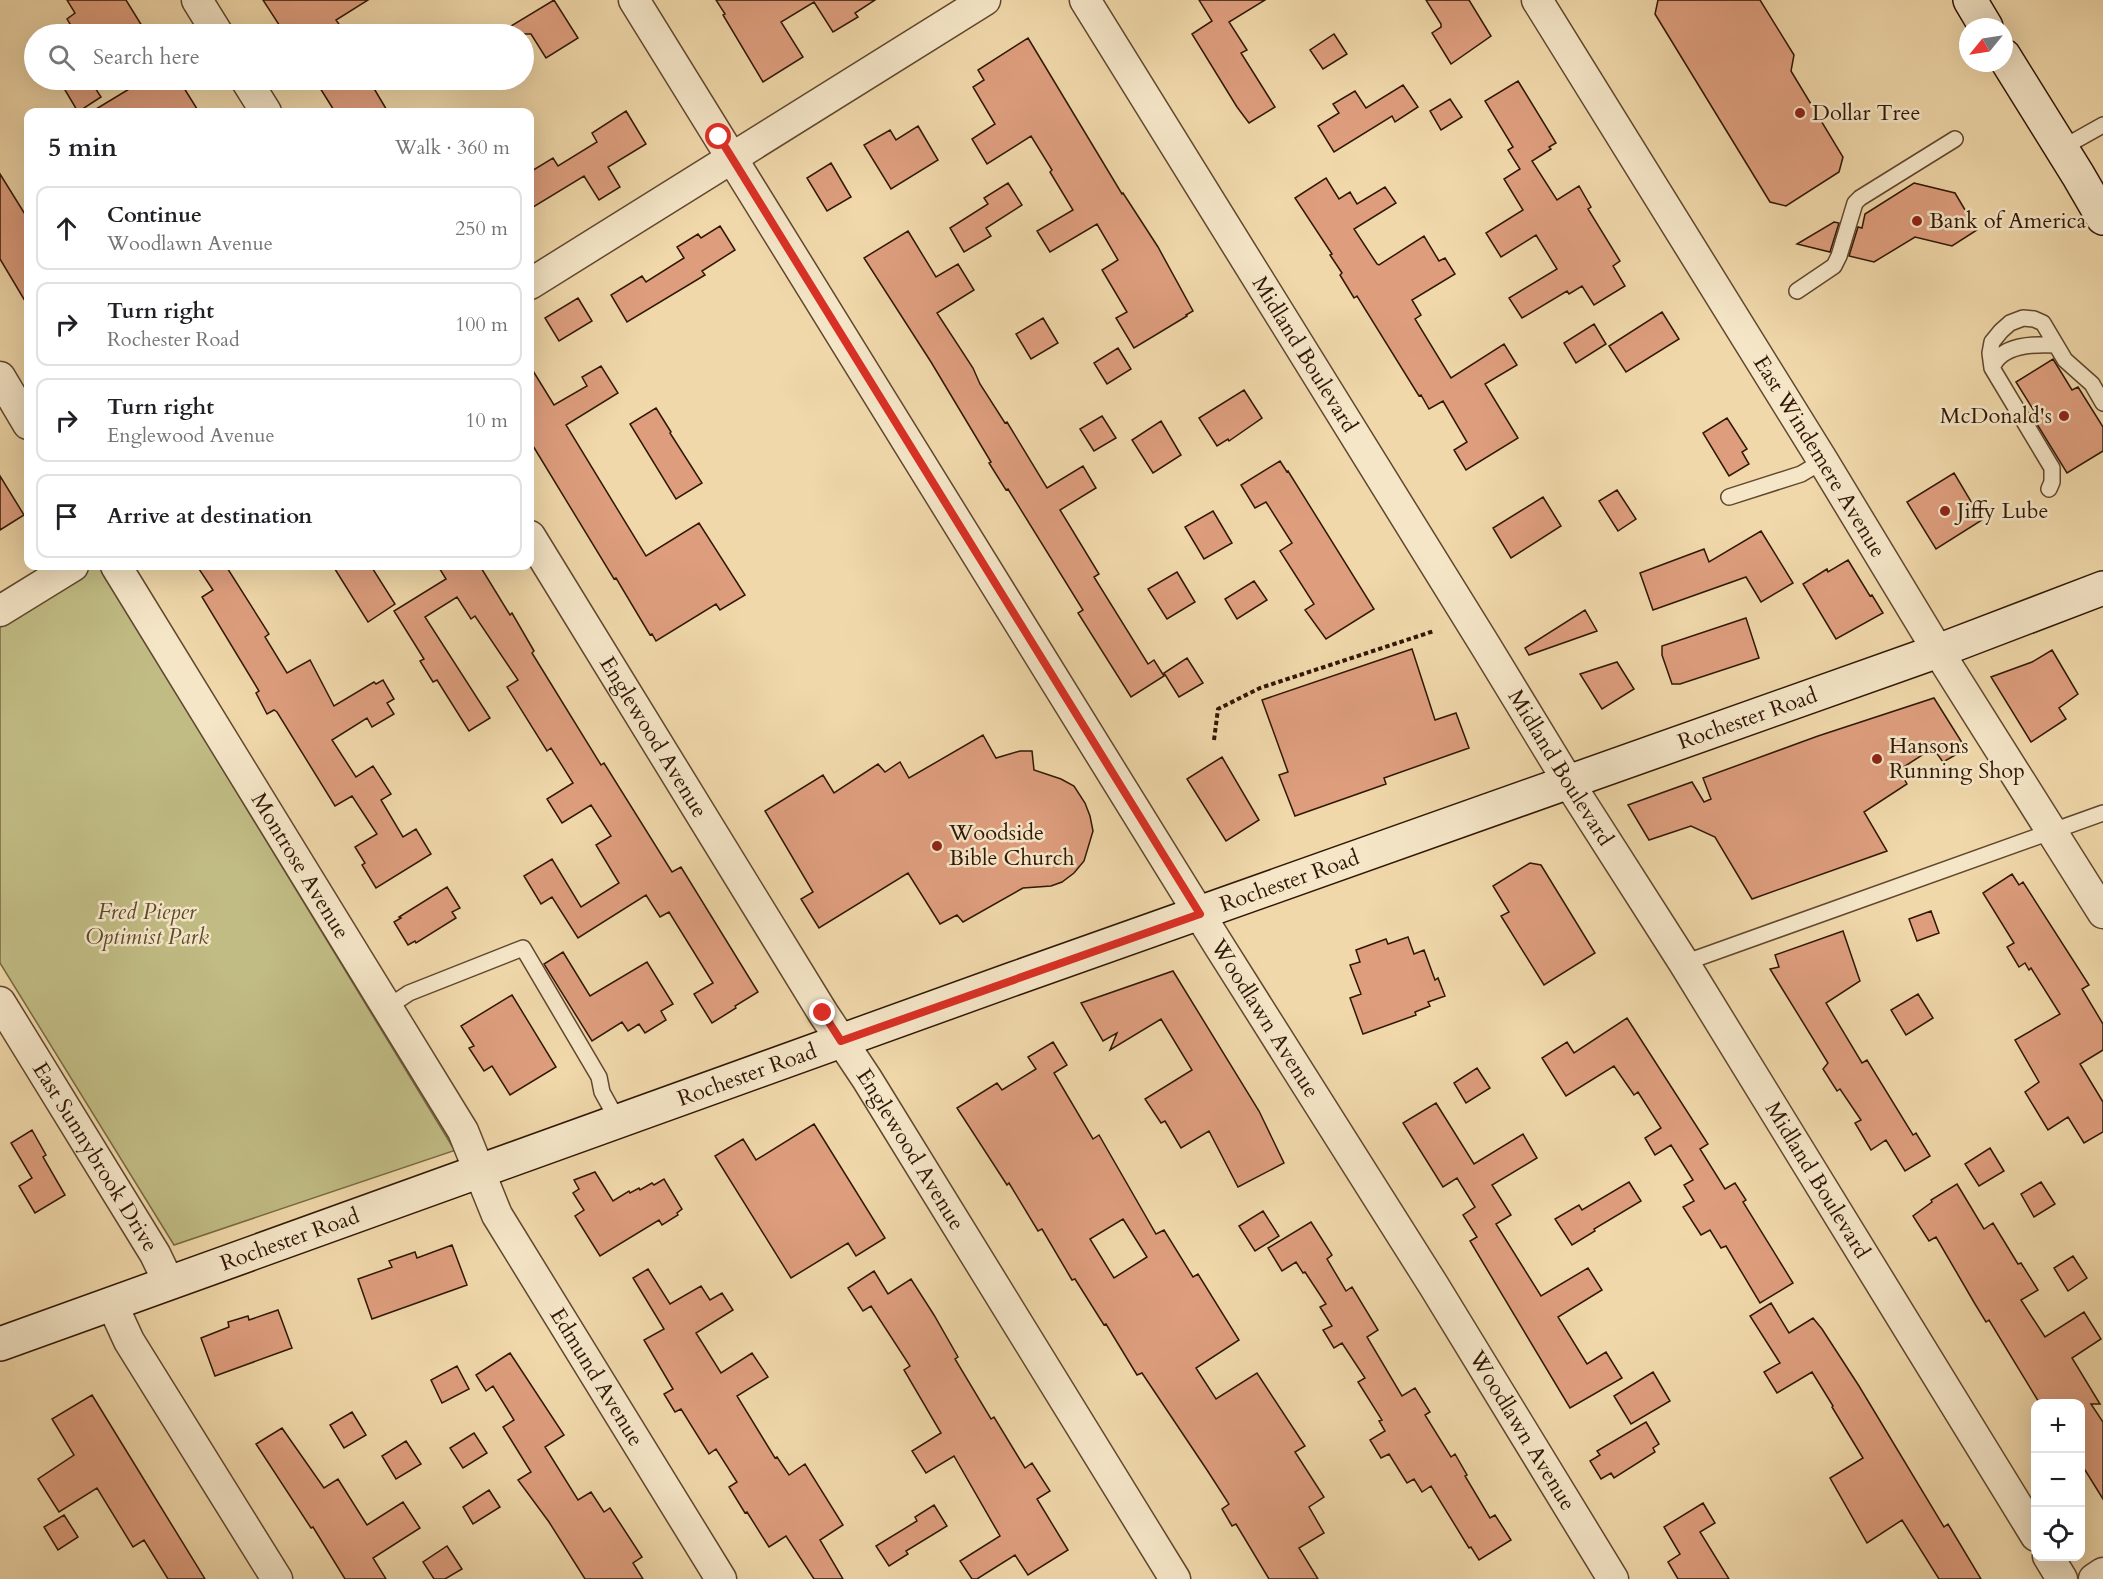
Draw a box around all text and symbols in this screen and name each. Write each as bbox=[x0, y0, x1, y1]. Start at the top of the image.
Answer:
north arrow bbox=[1959, 18, 2013, 72]
search box bbox=[24, 24, 534, 90]
icon: search bbox=[45, 41, 78, 74]
text: Search here bbox=[93, 42, 200, 72]
place label: Dollar Tree bbox=[1812, 98, 1921, 128]
marker: Dollar Tree bbox=[1793, 106, 1807, 120]
route start bbox=[705, 123, 731, 149]
text: 5 min bbox=[48, 130, 117, 165]
text: Walk · 360 m bbox=[395, 134, 510, 161]
text: Continue bbox=[107, 200, 202, 230]
place label: Bank of America bbox=[1929, 206, 2087, 236]
icon: ahead bbox=[50, 212, 83, 245]
marker: Bank of America bbox=[1910, 214, 1924, 228]
text: 250 m bbox=[455, 215, 508, 242]
text: Woodlawn Avenue bbox=[107, 230, 273, 257]
street label: Midland Boulevard bbox=[1245, 270, 1365, 439]
text: Turn right bbox=[107, 296, 214, 326]
icon: right bbox=[50, 308, 83, 341]
text: 100 m bbox=[455, 311, 508, 338]
text: Rochester Road bbox=[107, 326, 240, 353]
street label: East Windemere Avenue bbox=[1746, 350, 1893, 563]
text: Turn right bbox=[107, 392, 214, 422]
place label: McDonald's bbox=[1940, 401, 2052, 431]
icon: right bbox=[50, 404, 83, 437]
text: 10 m bbox=[465, 407, 508, 434]
marker: McDonald's bbox=[2057, 409, 2071, 423]
text: Englewood Avenue bbox=[107, 422, 275, 449]
place label: Jiffy Lube bbox=[1954, 496, 2049, 526]
icon: arrive bbox=[50, 500, 83, 533]
text: Arrive at destination bbox=[107, 501, 312, 531]
marker: Jiffy Lube bbox=[1938, 504, 1952, 518]
street label: Englewood Avenue bbox=[592, 651, 715, 824]
street label: Rochester Road bbox=[1674, 680, 1821, 757]
street label: Midland Boulevard bbox=[1501, 684, 1621, 852]
place label: Hansons Running Shop bbox=[1889, 731, 2025, 786]
marker: Hansons Running Shop bbox=[1870, 752, 1884, 766]
street label: Montrose Avenue bbox=[244, 787, 357, 945]
place label: Woodside Bible Church bbox=[948, 818, 1075, 873]
marker: Woodside Bible Church bbox=[930, 839, 944, 853]
street label: Rochester Road bbox=[1216, 842, 1363, 920]
park label: Fred Pieper Optimist Park bbox=[85, 897, 209, 952]
street label: Woodlawn Avenue bbox=[1203, 932, 1326, 1104]
route end bbox=[809, 999, 835, 1025]
street label: Rochester Road bbox=[673, 1036, 821, 1114]
street label: East Sunnybrook Drive bbox=[26, 1056, 165, 1258]
street label: Englewood Avenue bbox=[849, 1063, 972, 1236]
street label: Midland Boulevard bbox=[1758, 1096, 1877, 1264]
street label: Rochester Road bbox=[216, 1201, 364, 1278]
street label: Edmund Avenue bbox=[543, 1302, 651, 1452]
street label: Woodlawn Avenue bbox=[1461, 1344, 1583, 1516]
map controls bbox=[2031, 1399, 2085, 1561]
button: + bbox=[2031, 1399, 2085, 1453]
button: − bbox=[2031, 1453, 2085, 1507]
button: locate bbox=[2031, 1507, 2085, 1561]

